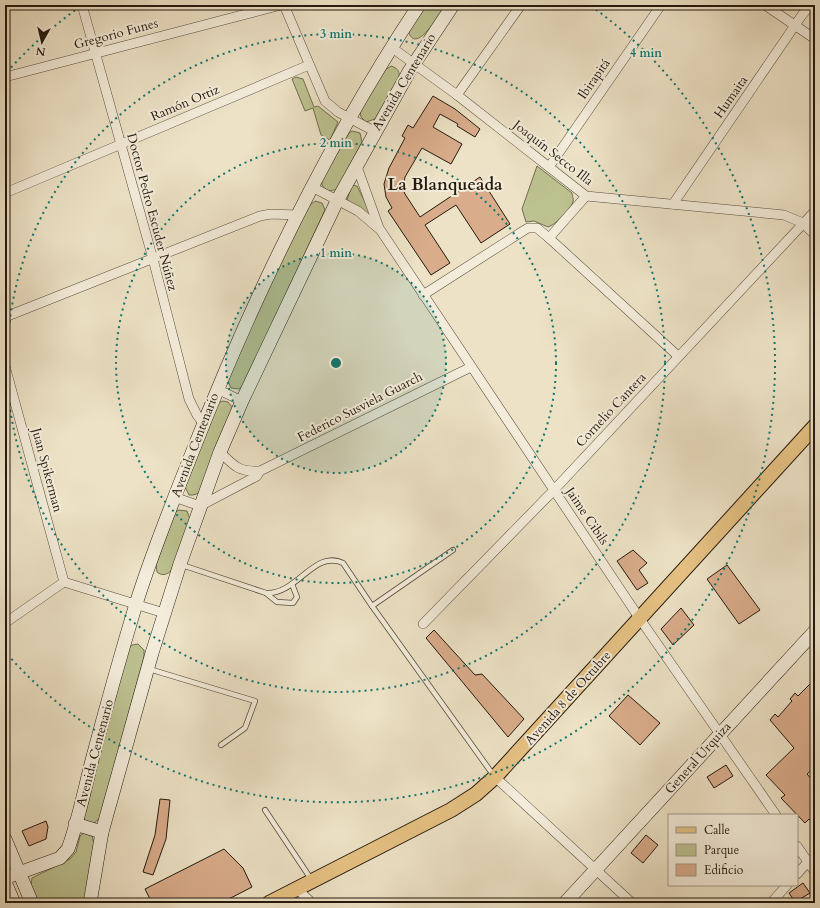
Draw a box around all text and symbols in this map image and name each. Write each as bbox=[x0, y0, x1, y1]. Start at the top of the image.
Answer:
street label: Gregorio Funes bbox=[72, 14, 160, 54]
north arrow bbox=[22, 22, 62, 62]
text: 3 min bbox=[320, 26, 352, 42]
street label: Avenida Centenario bbox=[368, 30, 440, 134]
text: N bbox=[34, 43, 46, 59]
text: 4 min bbox=[630, 45, 662, 61]
street label: Ibirapitá bbox=[574, 55, 615, 103]
street label: Humaita bbox=[710, 72, 752, 122]
street label: Ramón Ortiz bbox=[148, 80, 222, 126]
street label: Joaquín Secco Illa bbox=[508, 115, 597, 190]
street label: Doctor Pedro Escuder Núñez bbox=[122, 131, 182, 293]
text: 2 min bbox=[320, 135, 352, 151]
district label: La Blanqueada bbox=[387, 173, 503, 196]
text: 1 min bbox=[320, 245, 352, 261]
centre of rings bbox=[329, 356, 343, 370]
street label: Federico Susviela Guarch bbox=[294, 368, 426, 446]
street label: Cornelio Cantera bbox=[572, 369, 651, 451]
street label: Avenida Centenario bbox=[167, 390, 223, 500]
street label: Juan Spikerman bbox=[27, 424, 67, 515]
street label: Jaime Cibils bbox=[560, 482, 613, 548]
street label: Avenida 8 de Octubre bbox=[521, 647, 615, 749]
street label: Avenida Centenario bbox=[72, 697, 118, 809]
street label: General Urquiza bbox=[661, 718, 735, 798]
legend bbox=[668, 814, 798, 886]
text: Calle bbox=[704, 822, 730, 838]
text: Parque bbox=[704, 842, 739, 858]
text: Edificio bbox=[704, 862, 744, 878]

